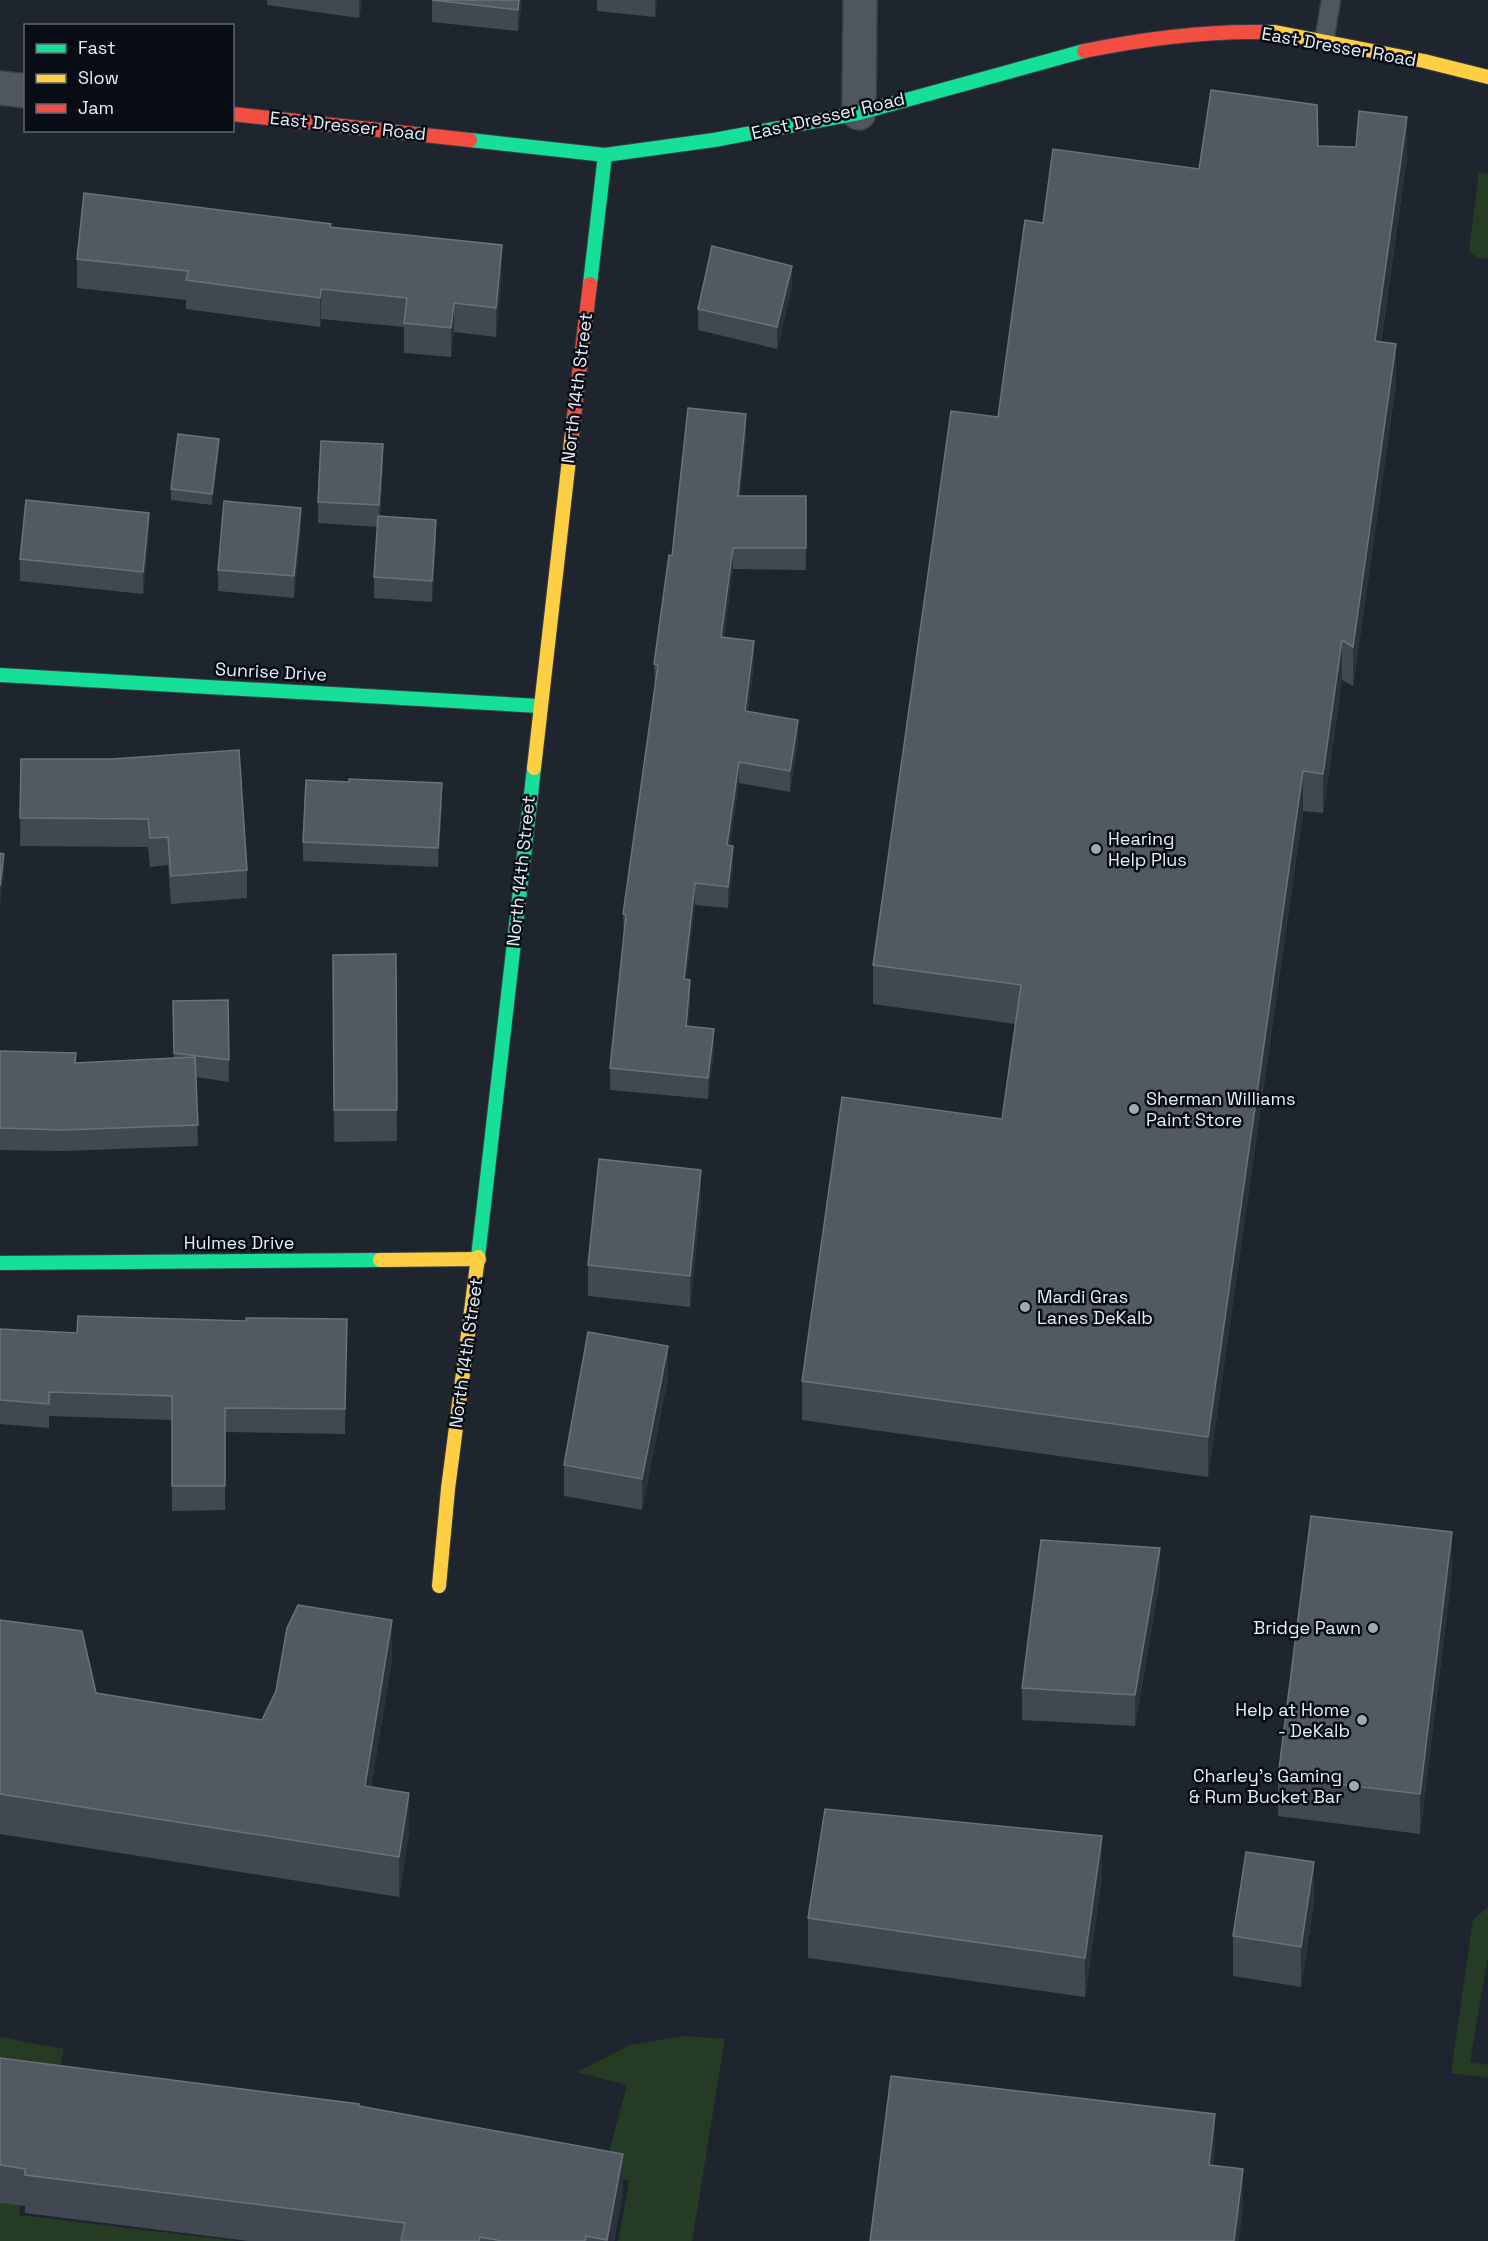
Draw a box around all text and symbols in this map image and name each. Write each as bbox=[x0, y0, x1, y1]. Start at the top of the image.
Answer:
street label: East Dresser Road bbox=[1260, 22, 1418, 71]
legend bbox=[24, 24, 234, 132]
text: Fast bbox=[78, 36, 115, 59]
text: Slow bbox=[78, 66, 119, 89]
street label: East Dresser Road bbox=[749, 87, 907, 144]
text: Jam bbox=[78, 96, 114, 119]
street label: East Dresser Road bbox=[269, 106, 427, 145]
street label: North 14th Street bbox=[556, 311, 597, 465]
street label: Sunrise Drive bbox=[214, 657, 328, 686]
street label: North 14th Street bbox=[501, 794, 540, 948]
place label: Hearing Help Plus bbox=[1108, 827, 1187, 871]
marker: Hearing Help Plus bbox=[1089, 842, 1103, 856]
place label: Sherman Williams Paint Store bbox=[1146, 1087, 1296, 1131]
marker: Sherman Williams Paint Store bbox=[1127, 1102, 1141, 1116]
street label: Hulmes Drive bbox=[184, 1231, 294, 1254]
street label: North 14th Street bbox=[444, 1276, 487, 1430]
place label: Mardi Gras Lanes DeKalb bbox=[1037, 1285, 1153, 1329]
marker: Mardi Gras Lanes DeKalb bbox=[1018, 1300, 1032, 1314]
place label: Bridge Pawn bbox=[1253, 1616, 1361, 1639]
marker: Bridge Pawn bbox=[1366, 1621, 1380, 1635]
place label: Help at Home - DeKalb bbox=[1235, 1698, 1350, 1742]
marker: Help at Home - DeKalb bbox=[1355, 1713, 1369, 1727]
place label: Charley's Gaming & Rum Bucket Bar bbox=[1189, 1764, 1342, 1808]
marker: Charley's Gaming & Rum Bucket Bar bbox=[1347, 1779, 1361, 1793]

